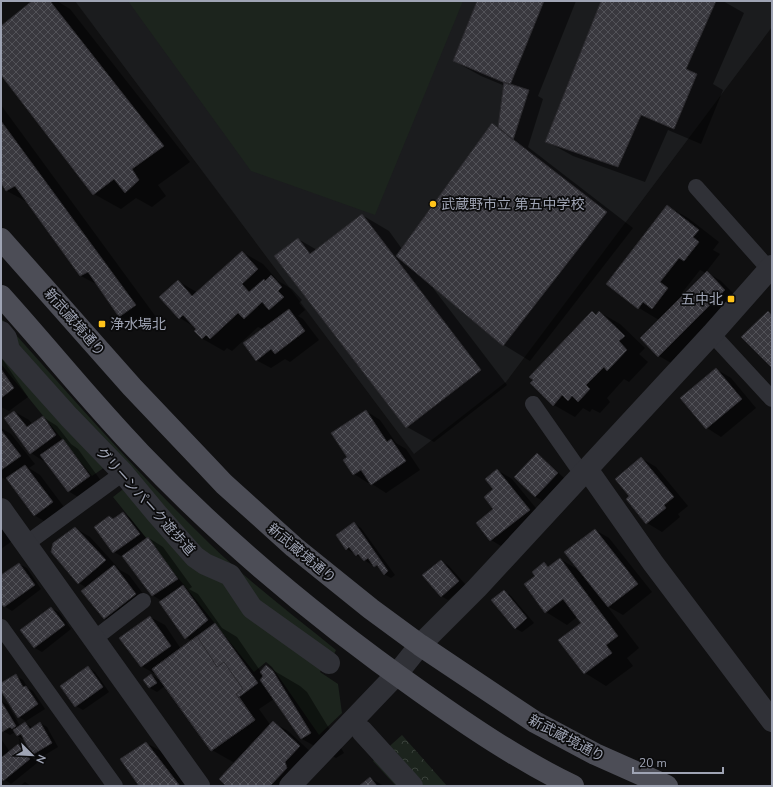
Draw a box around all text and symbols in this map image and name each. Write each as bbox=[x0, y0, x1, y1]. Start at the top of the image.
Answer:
place label: 武蔵野市立 第五中学校 bbox=[441, 195, 585, 214]
marker: 武蔵野市立 第五中学校 bbox=[428, 199, 438, 209]
street label: 新武蔵境通り bbox=[40, 284, 109, 360]
place label: 五中北 bbox=[681, 290, 723, 309]
marker: 五中北 bbox=[726, 294, 736, 304]
place label: 浄水場北 bbox=[110, 315, 166, 334]
marker: 浄水場北 bbox=[97, 319, 107, 329]
street label: グリーンパーク遊歩道 bbox=[92, 443, 199, 559]
street label: 新武蔵境通り bbox=[263, 519, 340, 588]
street label: 新武蔵境通り bbox=[525, 710, 608, 767]
north arrow bbox=[12, 735, 52, 775]
scale bar bbox=[633, 749, 723, 775]
text: N bbox=[32, 752, 49, 766]
text: 20 m bbox=[639, 755, 667, 771]

